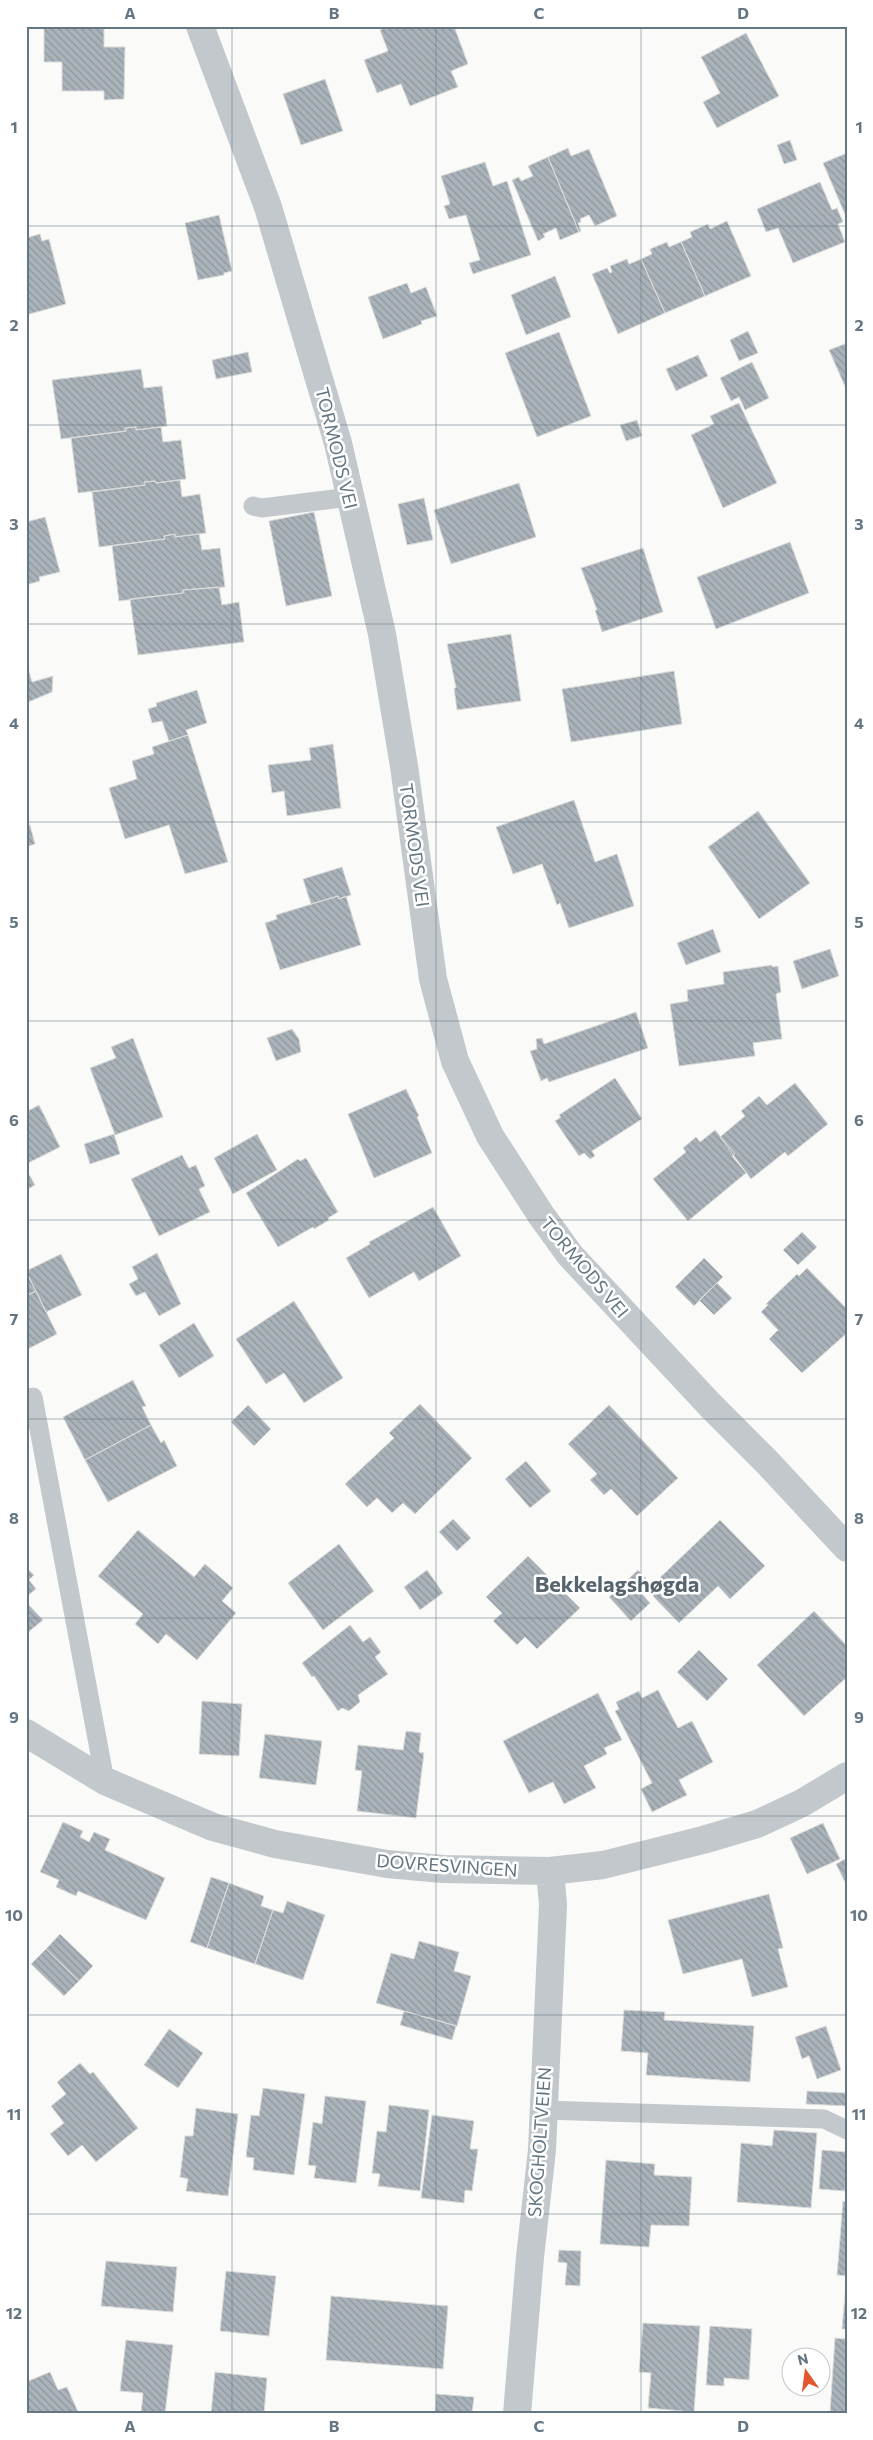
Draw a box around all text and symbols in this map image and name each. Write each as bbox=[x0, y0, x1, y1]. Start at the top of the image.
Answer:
text: A bbox=[124, 3, 136, 22]
text: B bbox=[329, 3, 340, 22]
text: C bbox=[534, 3, 545, 22]
text: D bbox=[737, 3, 749, 22]
text: 1 bbox=[10, 117, 18, 136]
text: 1 bbox=[855, 117, 863, 136]
text: 2 bbox=[9, 315, 19, 334]
text: 2 bbox=[854, 315, 864, 334]
street label: TORMODS VEI bbox=[311, 385, 363, 511]
text: 3 bbox=[9, 514, 19, 533]
text: 3 bbox=[854, 514, 864, 533]
text: 4 bbox=[9, 713, 19, 732]
text: 4 bbox=[854, 713, 864, 732]
street label: TORMODS VEI bbox=[395, 782, 435, 908]
text: 5 bbox=[9, 912, 19, 931]
text: 5 bbox=[854, 912, 864, 931]
text: 6 bbox=[9, 1110, 19, 1129]
text: 6 bbox=[854, 1110, 864, 1129]
street label: TORMODS VEI bbox=[537, 1212, 633, 1322]
text: 7 bbox=[10, 1309, 19, 1328]
text: 7 bbox=[855, 1309, 864, 1328]
text: 8 bbox=[9, 1508, 19, 1527]
text: 8 bbox=[854, 1508, 864, 1527]
district label: Bekkelagshøgda bbox=[535, 1570, 699, 1597]
text: 9 bbox=[9, 1707, 19, 1726]
text: 9 bbox=[854, 1707, 864, 1726]
street label: DOVRESVINGEN bbox=[376, 1849, 518, 1881]
text: 10 bbox=[5, 1905, 23, 1924]
text: 10 bbox=[850, 1905, 868, 1924]
street label: SKOGHOLTVEIEN bbox=[523, 2066, 555, 2218]
text: 11 bbox=[7, 2104, 21, 2123]
text: 11 bbox=[852, 2104, 866, 2123]
text: 12 bbox=[6, 2303, 22, 2322]
text: 12 bbox=[851, 2303, 867, 2322]
north arrow bbox=[780, 2348, 830, 2398]
text: N bbox=[796, 2349, 810, 2368]
text: A bbox=[124, 2416, 136, 2435]
text: B bbox=[329, 2416, 340, 2435]
text: C bbox=[534, 2416, 545, 2435]
text: D bbox=[737, 2416, 749, 2435]

